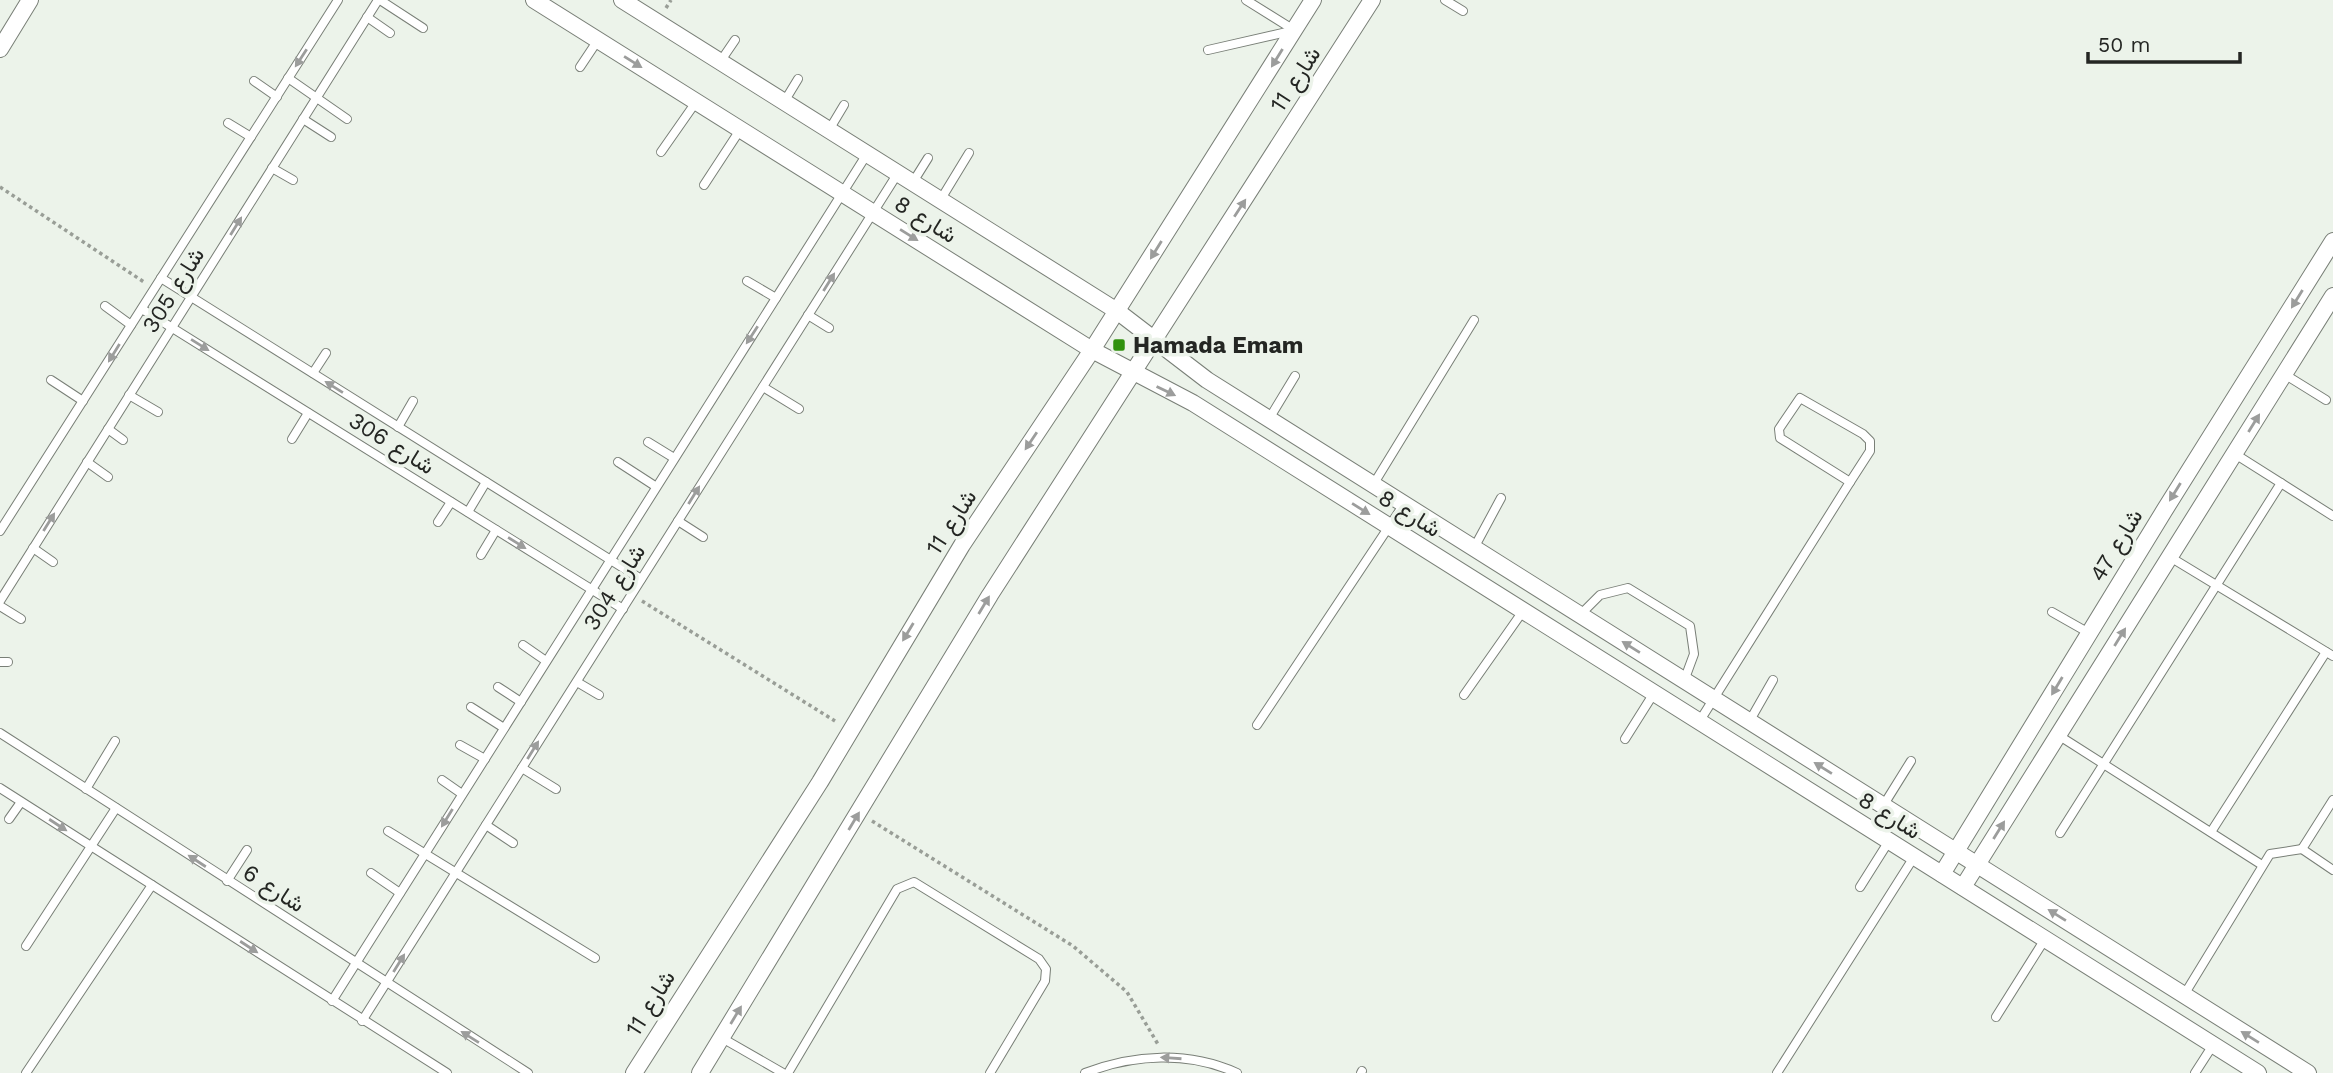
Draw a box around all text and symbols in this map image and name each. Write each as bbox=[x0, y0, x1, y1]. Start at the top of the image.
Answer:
scale bar bbox=[2088, 21, 2240, 65]
text: 50 m bbox=[2098, 32, 2150, 57]
street label: شارع 11 bbox=[1264, 42, 1328, 118]
one-way arrow bbox=[295, 48, 308, 67]
one-way arrow bbox=[1270, 48, 1283, 67]
one-way arrow bbox=[623, 56, 643, 69]
street label: شارع 8 bbox=[889, 190, 962, 251]
one-way arrow bbox=[1233, 198, 1246, 217]
one-way arrow bbox=[229, 216, 242, 235]
one-way arrow bbox=[899, 229, 918, 242]
one-way arrow bbox=[1149, 241, 1162, 260]
street label: شارع 305 bbox=[137, 243, 212, 339]
one-way arrow bbox=[822, 273, 835, 292]
one-way arrow bbox=[2290, 290, 2303, 309]
one-way arrow bbox=[745, 326, 758, 345]
place label: Hamada Emam bbox=[1133, 332, 1303, 359]
marker: Hamada Emam bbox=[1111, 337, 1127, 353]
one-way arrow bbox=[190, 338, 209, 351]
one-way arrow bbox=[107, 343, 120, 363]
one-way arrow bbox=[325, 380, 344, 393]
one-way arrow bbox=[1156, 385, 1176, 396]
street label: شارع 306 bbox=[343, 407, 440, 482]
one-way arrow bbox=[2247, 414, 2260, 433]
one-way arrow bbox=[1025, 431, 1038, 451]
one-way arrow bbox=[2169, 482, 2182, 501]
street label: شارع 8 bbox=[1373, 484, 1446, 545]
street label: شارع 11 bbox=[920, 485, 984, 561]
one-way arrow bbox=[688, 486, 701, 505]
one-way arrow bbox=[1351, 502, 1370, 515]
street label: شارع 47 bbox=[2084, 504, 2150, 587]
one-way arrow bbox=[43, 512, 56, 532]
one-way arrow bbox=[508, 537, 527, 550]
street label: شارع 304 bbox=[578, 539, 653, 636]
one-way arrow bbox=[978, 596, 991, 615]
one-way arrow bbox=[902, 623, 915, 642]
one-way arrow bbox=[2113, 627, 2126, 646]
one-way arrow bbox=[1621, 641, 1640, 654]
one-way arrow bbox=[2050, 676, 2063, 695]
one-way arrow bbox=[527, 740, 540, 760]
one-way arrow bbox=[1814, 762, 1833, 775]
street label: شارع 8 bbox=[1853, 786, 1926, 847]
one-way arrow bbox=[441, 808, 454, 827]
one-way arrow bbox=[848, 811, 860, 830]
one-way arrow bbox=[48, 818, 67, 831]
one-way arrow bbox=[1992, 820, 2005, 839]
one-way arrow bbox=[187, 854, 206, 867]
street label: شارع 6 bbox=[237, 859, 310, 920]
one-way arrow bbox=[2048, 909, 2067, 922]
one-way arrow bbox=[239, 941, 259, 954]
one-way arrow bbox=[392, 953, 405, 973]
street label: شارع 11 bbox=[620, 966, 683, 1042]
one-way arrow bbox=[729, 1005, 742, 1025]
one-way arrow bbox=[461, 1030, 480, 1043]
one-way arrow bbox=[2240, 1030, 2260, 1043]
one-way arrow bbox=[1160, 1052, 1182, 1063]

